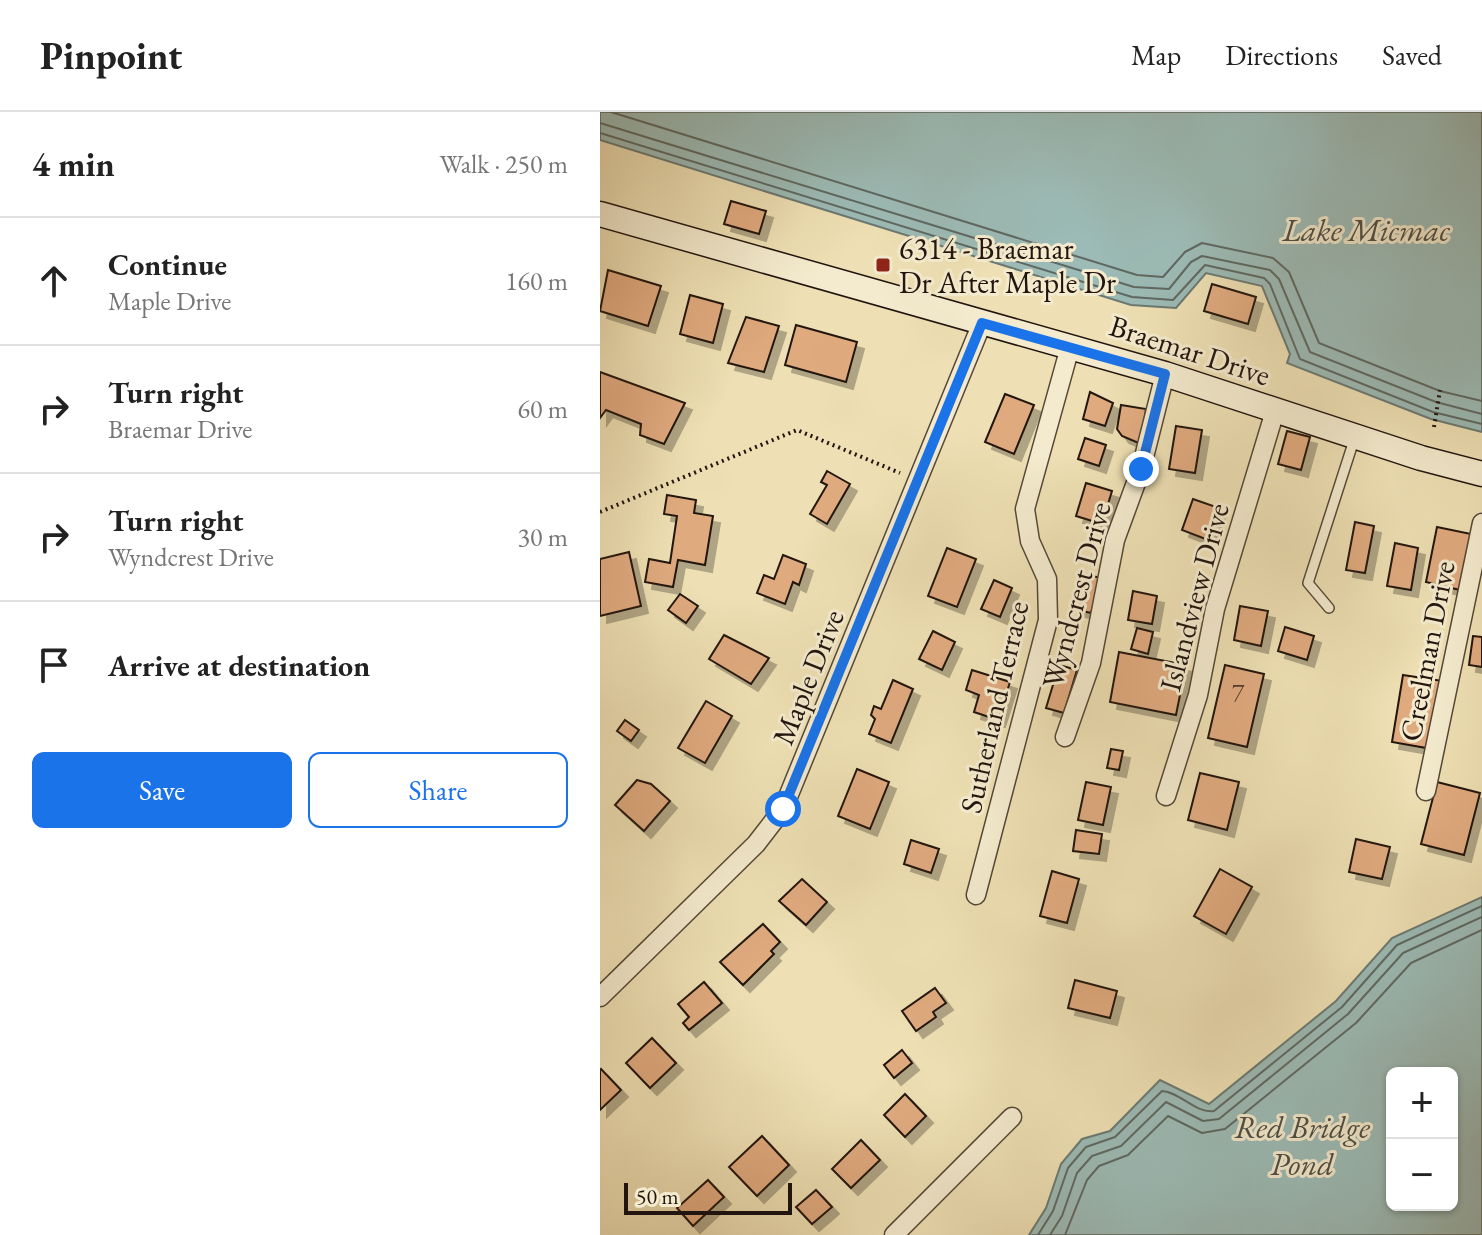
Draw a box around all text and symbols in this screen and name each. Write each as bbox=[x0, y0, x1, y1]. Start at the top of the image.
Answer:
text: Pinpoint bbox=[40, 31, 182, 80]
text: Map bbox=[1131, 37, 1181, 73]
text: Directions bbox=[1225, 37, 1338, 73]
text: Saved bbox=[1382, 37, 1442, 73]
text: 4 min bbox=[32, 142, 115, 186]
text: Walk · 250 m bbox=[440, 147, 568, 181]
water label: Lake Micmac bbox=[1281, 209, 1451, 251]
place label: 6314 - Braemar Dr After Maple Dr bbox=[899, 229, 1116, 302]
text: Continue bbox=[108, 245, 227, 284]
marker: 6314 - Braemar Dr After Maple Dr bbox=[874, 256, 892, 274]
icon: ahead bbox=[32, 259, 76, 303]
text: 160 m bbox=[505, 264, 568, 298]
text: Maple Drive bbox=[108, 284, 232, 318]
street label: Braemar Drive bbox=[1105, 306, 1275, 394]
text: Turn right bbox=[108, 373, 244, 412]
icon: right bbox=[32, 387, 76, 431]
text: 60 m bbox=[518, 392, 568, 426]
text: Braemar Drive bbox=[108, 412, 252, 446]
route end bbox=[1123, 451, 1159, 487]
street label: Wyndcrest Drive bbox=[1032, 498, 1120, 692]
street label: Islandview Drive bbox=[1150, 499, 1238, 695]
text: Turn right bbox=[108, 501, 244, 540]
icon: right bbox=[32, 515, 76, 559]
text: 30 m bbox=[518, 520, 568, 554]
text: Wyndcrest Drive bbox=[108, 540, 274, 574]
street label: Creelman Drive bbox=[1390, 558, 1464, 744]
street label: Sutherland Terrace bbox=[951, 597, 1037, 817]
street label: Maple Drive bbox=[763, 604, 853, 750]
icon: arrive bbox=[32, 643, 76, 687]
text: Arrive at destination bbox=[108, 646, 370, 685]
house number: 7 bbox=[1232, 676, 1245, 710]
button: Save bbox=[32, 752, 292, 828]
button: Share bbox=[308, 752, 568, 828]
route start bbox=[765, 791, 801, 827]
map controls bbox=[1386, 1067, 1458, 1211]
button: + bbox=[1386, 1067, 1458, 1139]
water label: Red Bridge Pond bbox=[1234, 1106, 1371, 1185]
button: − bbox=[1386, 1139, 1458, 1211]
scale bar bbox=[624, 1179, 792, 1215]
text: 50 m bbox=[636, 1182, 679, 1211]

